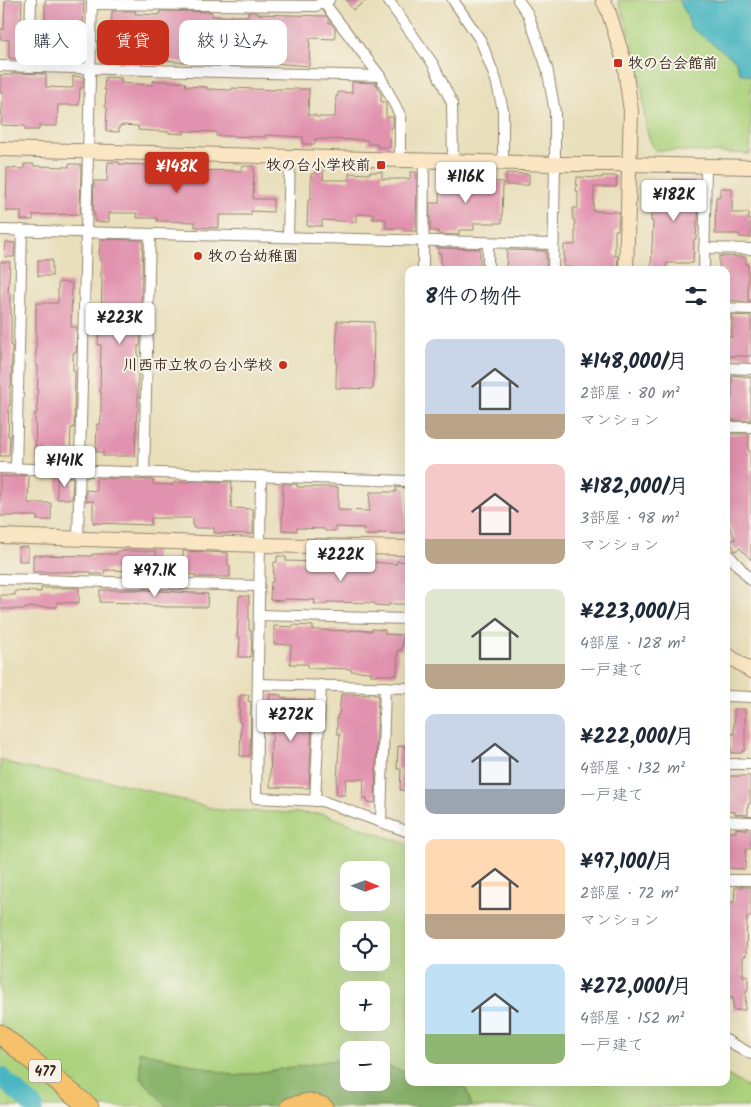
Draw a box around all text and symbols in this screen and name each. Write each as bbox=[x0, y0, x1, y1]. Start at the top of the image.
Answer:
chip: 購入 bbox=[15, 20, 87, 65]
chip: 賃貸 bbox=[97, 20, 169, 65]
chip: 絞り込み bbox=[179, 20, 287, 65]
place label: 牧の台会館前 bbox=[628, 52, 718, 76]
marker: 牧の台会館前 bbox=[612, 57, 624, 69]
pin: ¥148K bbox=[142, 152, 212, 194]
place label: 牧の台小学校前 bbox=[266, 154, 371, 178]
text: ¥148K bbox=[156, 155, 198, 180]
marker: 牧の台小学校前 bbox=[375, 159, 387, 171]
pin: ¥116K bbox=[431, 162, 501, 204]
text: ¥116K bbox=[447, 165, 485, 190]
pin: ¥182K bbox=[639, 180, 709, 222]
text: ¥182K bbox=[652, 183, 696, 208]
place label: 牧の台幼稚園 bbox=[208, 245, 298, 269]
marker: 牧の台幼稚園 bbox=[192, 250, 204, 262]
text: 8件の物件 bbox=[425, 281, 521, 314]
icon: filters bbox=[682, 282, 710, 310]
pin: ¥223K bbox=[85, 302, 155, 345]
text: ¥223K bbox=[97, 306, 143, 331]
text: ¥148,000/月 bbox=[580, 346, 688, 379]
place label: 川西市立牧の台小学校 bbox=[123, 354, 273, 378]
marker: 川西市立牧の台小学校 bbox=[277, 359, 289, 371]
icon: home bbox=[465, 359, 525, 419]
text: 2部屋 · 80 m² bbox=[580, 381, 680, 406]
text: マンション bbox=[580, 408, 659, 433]
pin: ¥141K bbox=[30, 446, 100, 488]
text: ¥141K bbox=[46, 449, 84, 474]
text: ¥182,000/月 bbox=[580, 471, 689, 504]
icon: home bbox=[465, 484, 525, 544]
text: 3部屋 · 98 m² bbox=[580, 506, 679, 531]
text: マンション bbox=[580, 533, 659, 558]
pin: ¥222K bbox=[306, 540, 376, 582]
text: ¥222K bbox=[317, 543, 365, 568]
pin: ¥97.1K bbox=[114, 556, 196, 598]
text: ¥97.1K bbox=[133, 559, 177, 584]
text: ¥223,000/月 bbox=[580, 596, 694, 629]
icon: home bbox=[465, 609, 525, 669]
text: 4部屋 · 128 m² bbox=[580, 631, 685, 656]
text: 一戸建て bbox=[580, 658, 644, 683]
pin: ¥272K bbox=[256, 700, 326, 742]
text: ¥272K bbox=[268, 703, 314, 728]
text: ¥222,000/月 bbox=[580, 721, 694, 754]
icon: home bbox=[465, 734, 525, 794]
text: 4部屋 · 132 m² bbox=[580, 756, 685, 781]
text: 一戸建て bbox=[580, 783, 644, 808]
text: ¥97,100/月 bbox=[580, 846, 674, 879]
icon: home bbox=[465, 859, 525, 919]
north arrow bbox=[340, 861, 390, 911]
map controls bbox=[340, 861, 390, 1091]
text: 2部屋 · 72 m² bbox=[580, 881, 679, 906]
text: マンション bbox=[580, 908, 659, 933]
button: locate bbox=[340, 921, 390, 971]
text: ¥272,000/月 bbox=[580, 971, 692, 1004]
button: + bbox=[340, 981, 390, 1031]
icon: home bbox=[465, 984, 525, 1044]
text: 4部屋 · 152 m² bbox=[580, 1006, 684, 1031]
text: 一戸建て bbox=[580, 1033, 644, 1058]
button: − bbox=[340, 1041, 390, 1091]
road number: 477 bbox=[29, 1060, 61, 1082]

